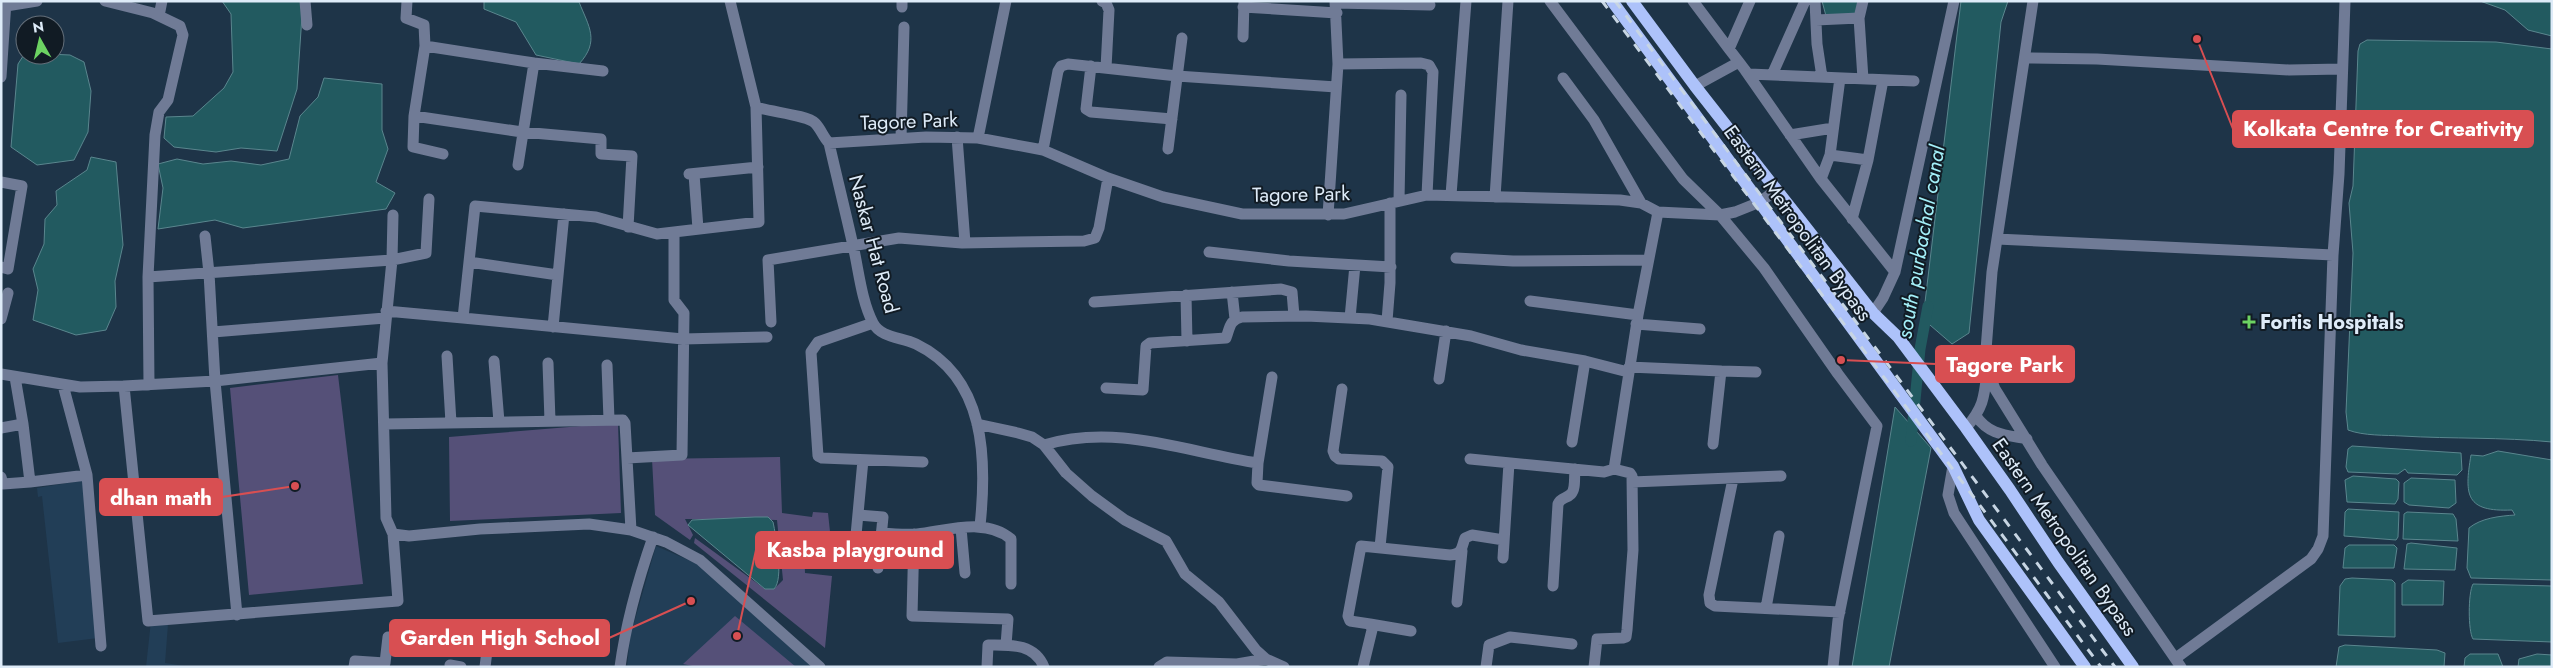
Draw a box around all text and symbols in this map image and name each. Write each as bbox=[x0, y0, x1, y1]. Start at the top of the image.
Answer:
north arrow bbox=[15, 15, 65, 65]
text: N bbox=[31, 16, 45, 38]
street label: Tagore Park bbox=[860, 105, 959, 138]
callout: Kolkata Centre for Creativity bbox=[2233, 111, 2533, 147]
text: Kolkata Centre for Creativity bbox=[2243, 114, 2524, 144]
street label: Eastern Metropolitan Bypass bbox=[1716, 119, 1879, 327]
water label: south purbachal canal bbox=[1889, 142, 1953, 341]
street label: Naskar Hat Road bbox=[841, 172, 906, 317]
street label: Tagore Park bbox=[1252, 179, 1350, 210]
place label: Fortis Hospitals bbox=[2260, 308, 2404, 337]
marker: Fortis Hospitals bbox=[2242, 315, 2256, 329]
callout: Tagore Park bbox=[1936, 346, 2074, 382]
text: Tagore Park bbox=[1946, 350, 2064, 380]
street label: Eastern Metropolitan Bypass bbox=[1985, 432, 2144, 642]
callout: dhan math bbox=[100, 479, 222, 515]
text: dhan math bbox=[110, 483, 212, 513]
callout: Kasba playground bbox=[756, 532, 953, 568]
text: Kasba playground bbox=[766, 535, 944, 565]
callout: Garden High School bbox=[390, 620, 609, 656]
text: Garden High School bbox=[400, 623, 600, 653]

